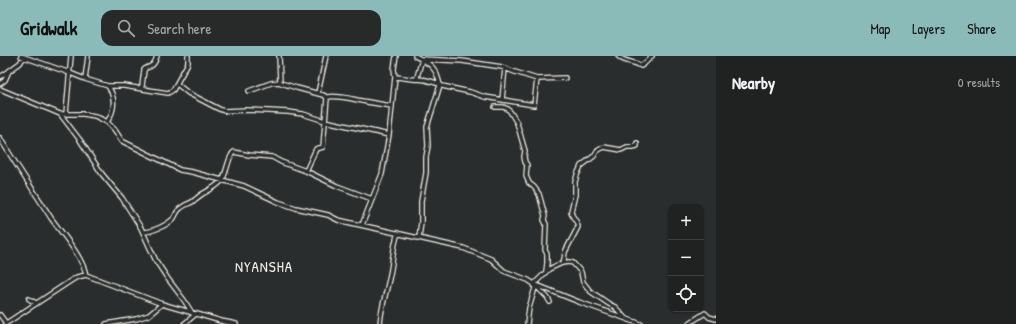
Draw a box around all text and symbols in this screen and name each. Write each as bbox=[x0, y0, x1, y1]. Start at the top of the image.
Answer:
search box bbox=[101, 10, 381, 46]
text: Gridwalk bbox=[20, 15, 77, 41]
icon: search bbox=[115, 17, 137, 39]
text: Search here bbox=[147, 18, 211, 39]
text: Map bbox=[870, 19, 890, 38]
text: Layers bbox=[912, 19, 945, 38]
text: Share bbox=[967, 19, 996, 38]
text: Nearby bbox=[732, 71, 775, 94]
text: 0 results bbox=[958, 73, 1000, 91]
map controls bbox=[668, 204, 704, 312]
button: + bbox=[668, 204, 704, 240]
button: − bbox=[668, 240, 704, 276]
district label: NYANSHA bbox=[235, 256, 293, 277]
button: locate bbox=[668, 276, 704, 312]

